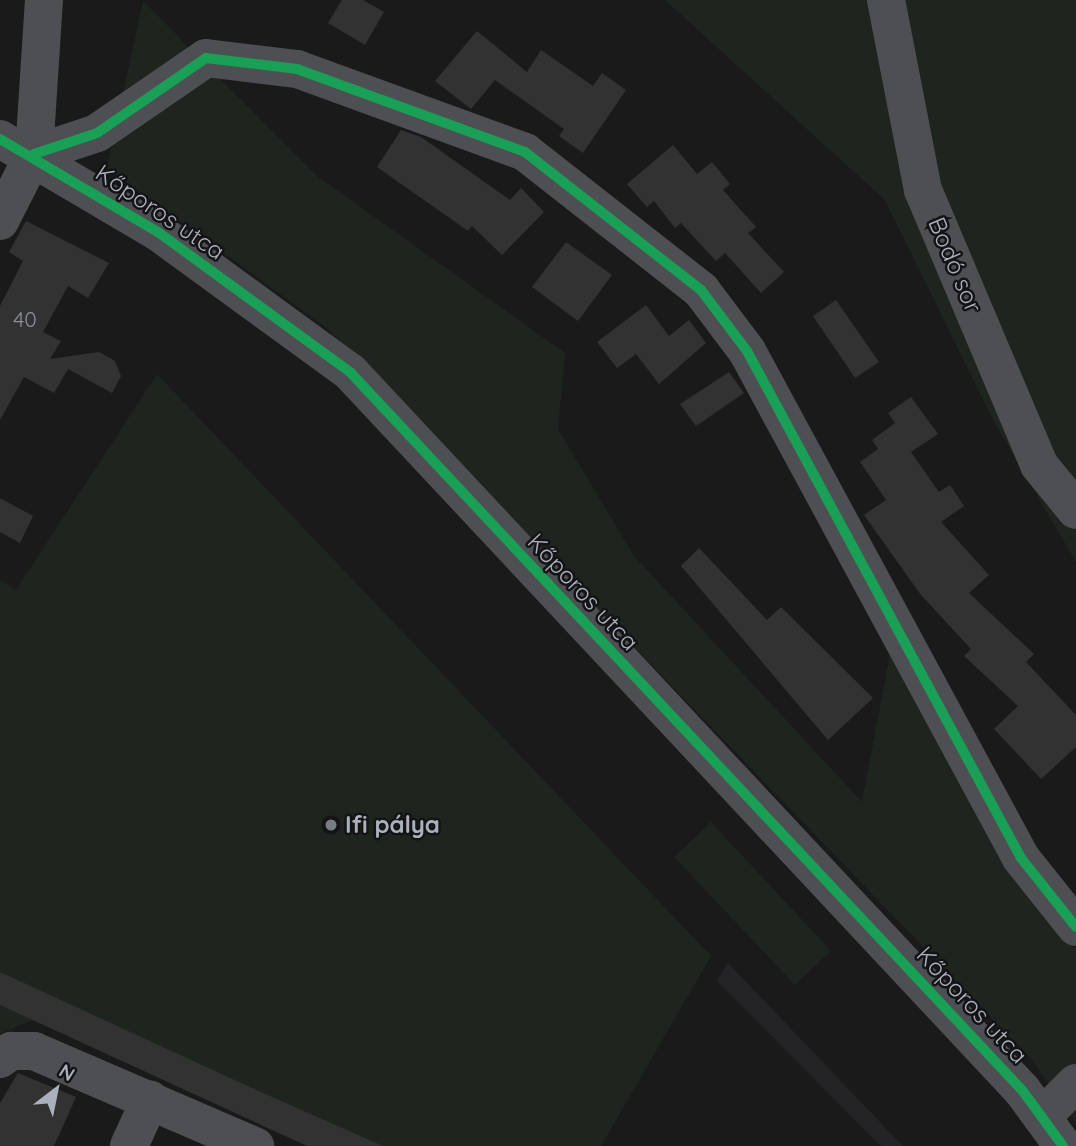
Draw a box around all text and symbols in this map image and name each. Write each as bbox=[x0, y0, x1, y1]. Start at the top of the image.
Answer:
street label: Kőporos utca bbox=[90, 158, 230, 266]
street label: Bodó sor bbox=[922, 213, 988, 317]
house number: 40 bbox=[13, 306, 37, 332]
street label: Kőporos utca bbox=[522, 528, 644, 656]
place label: Ifi pálya bbox=[345, 811, 440, 839]
marker: Ifi pálya bbox=[323, 817, 339, 833]
street label: Kőporos utca bbox=[911, 941, 1033, 1069]
north arrow bbox=[21, 1055, 91, 1125]
text: N bbox=[55, 1058, 79, 1086]

